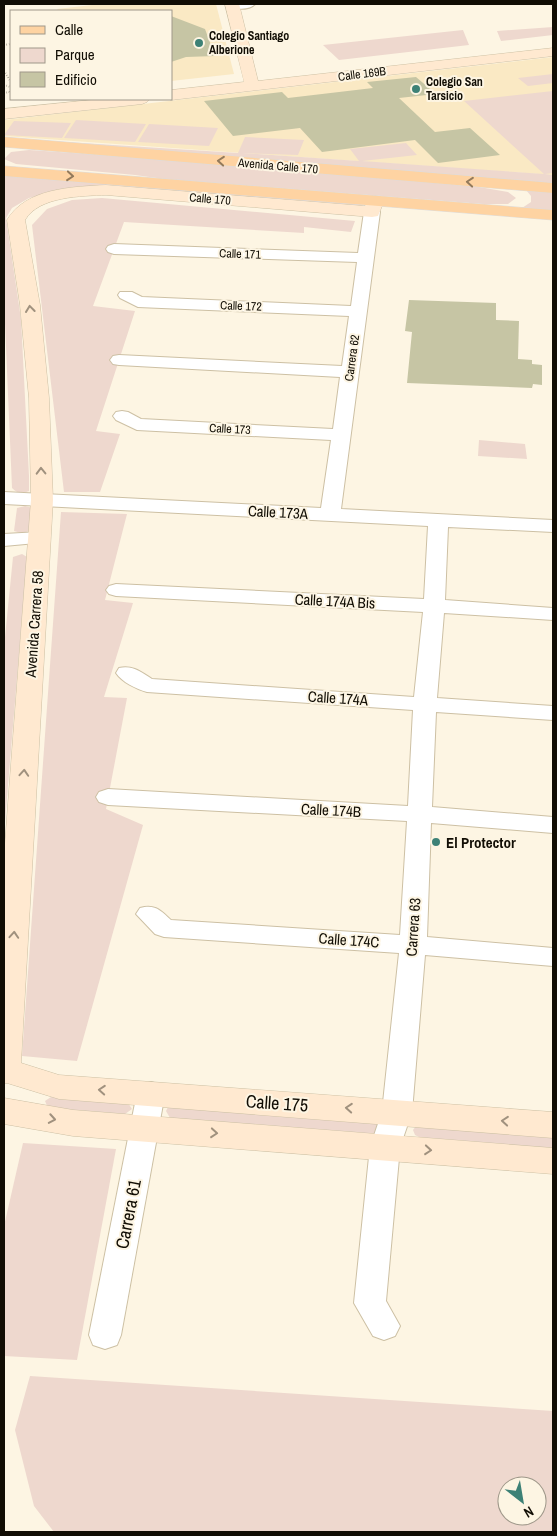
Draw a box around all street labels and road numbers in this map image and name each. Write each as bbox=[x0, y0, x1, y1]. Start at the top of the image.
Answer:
street label: Calle 169B bbox=[337, 63, 387, 85]
street label: Avenida Calle 170 bbox=[236, 154, 319, 177]
street label: Calle 170 bbox=[189, 189, 231, 209]
street label: Calle 171 bbox=[219, 245, 262, 263]
street label: Calle 172 bbox=[220, 297, 262, 315]
street label: Carrera 62 bbox=[341, 334, 363, 382]
street label: Calle 173 bbox=[209, 420, 251, 438]
street label: Calle 173A bbox=[247, 500, 309, 524]
street label: Avenida Carrera 58 bbox=[20, 570, 48, 679]
street label: Calle 174A Bis bbox=[294, 588, 376, 614]
street label: Calle 174A bbox=[307, 685, 370, 711]
street label: Calle 174B bbox=[300, 798, 362, 822]
street label: Carrera 63 bbox=[400, 897, 426, 957]
street label: Calle 174C bbox=[318, 927, 380, 953]
street label: Calle 175 bbox=[245, 1088, 309, 1118]
street label: Carrera 61 bbox=[109, 1176, 147, 1251]

